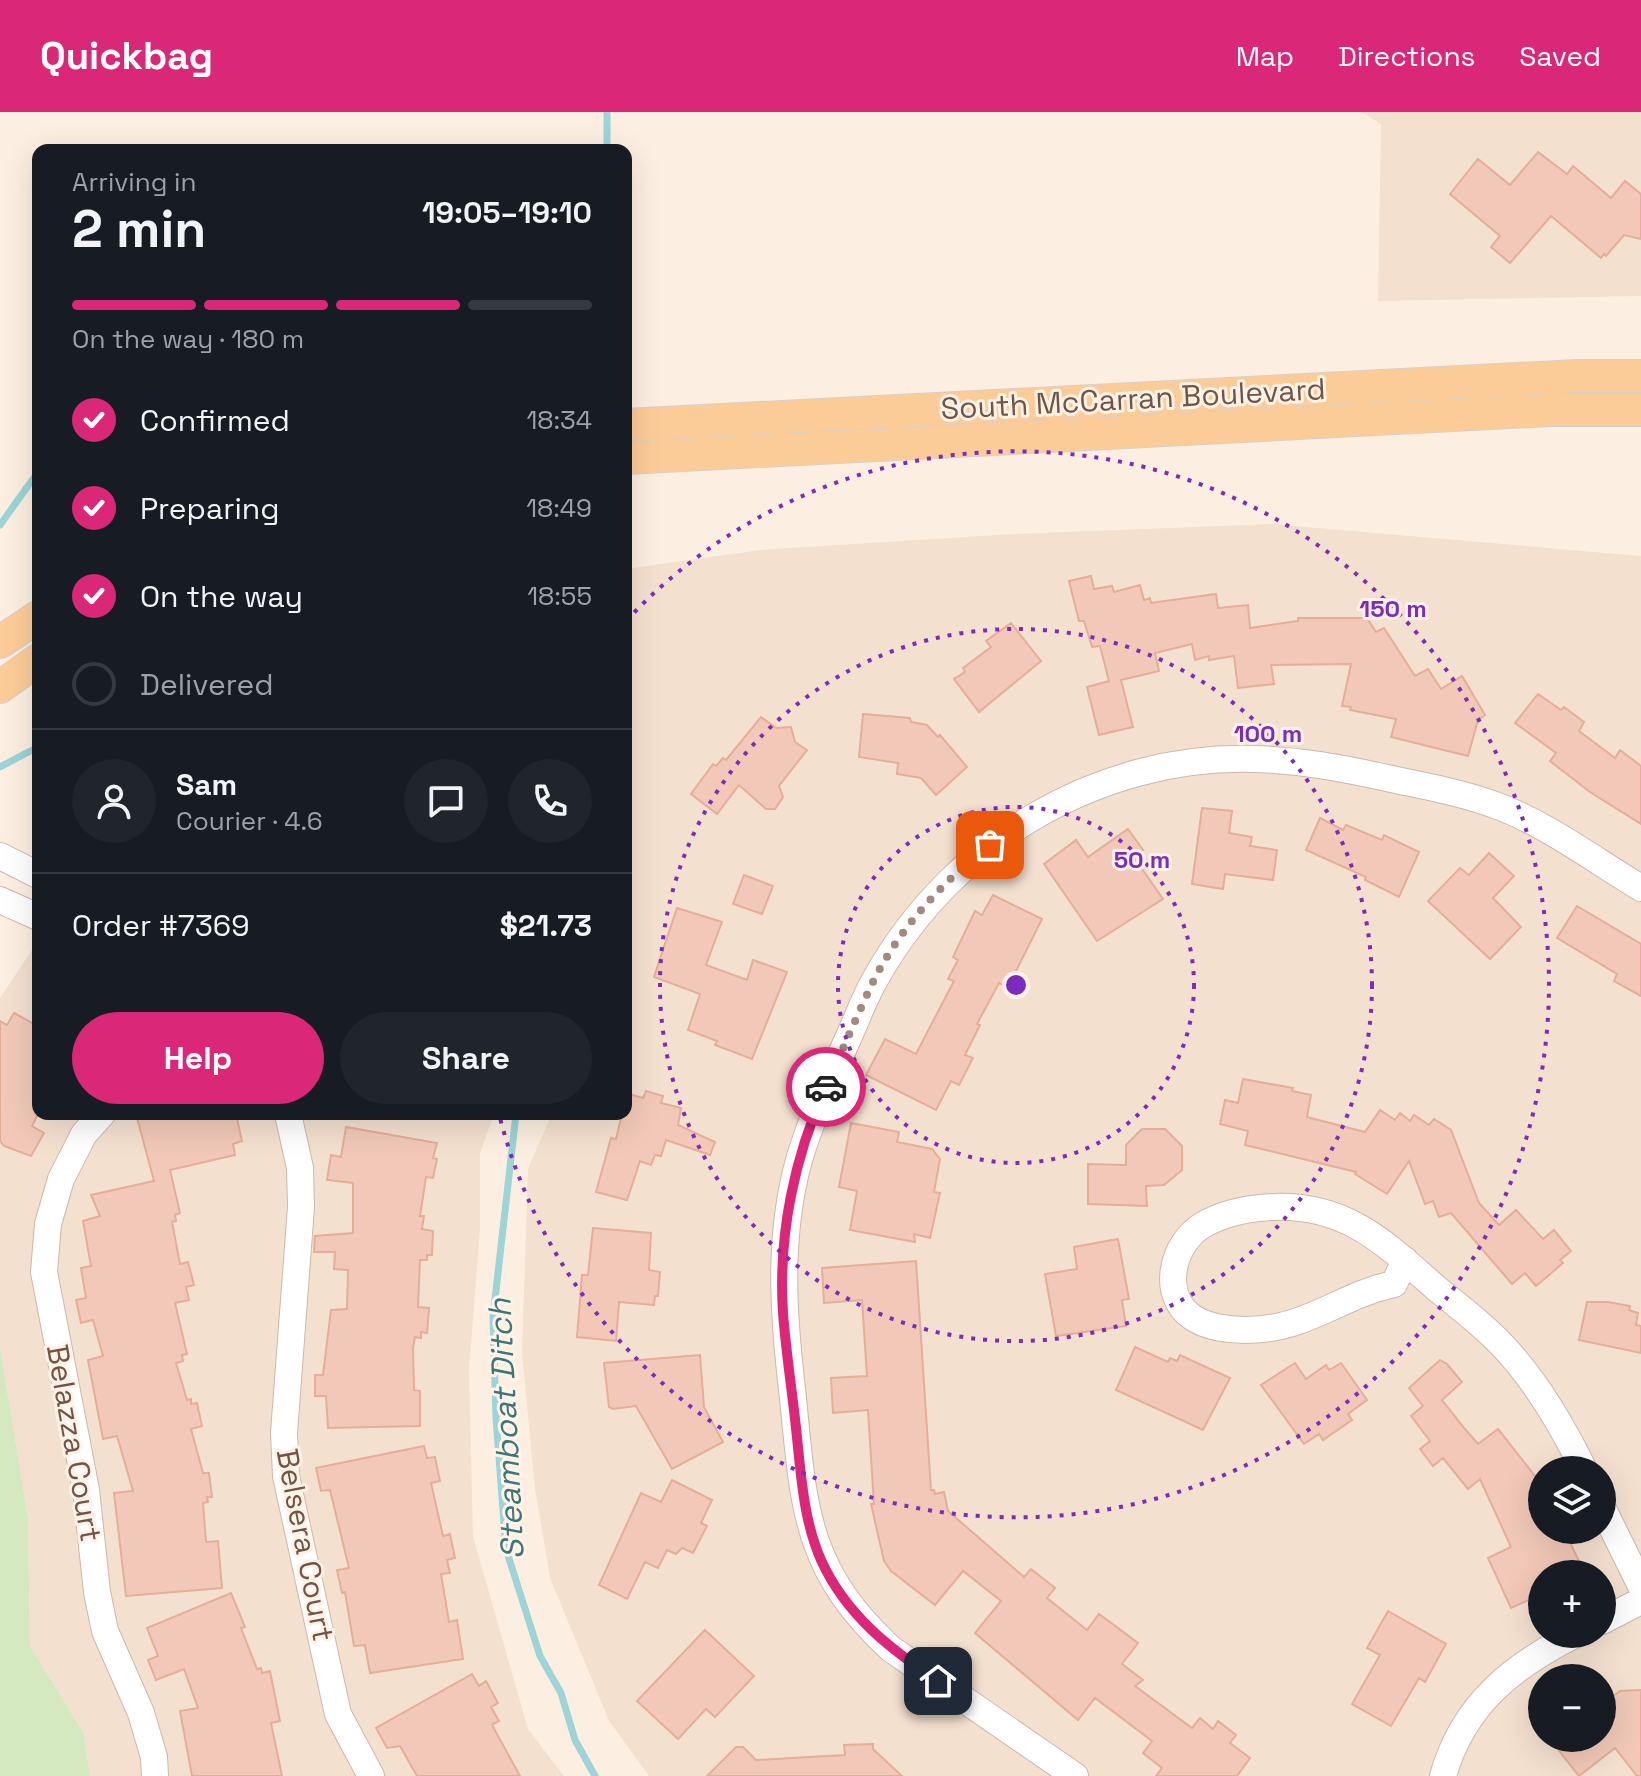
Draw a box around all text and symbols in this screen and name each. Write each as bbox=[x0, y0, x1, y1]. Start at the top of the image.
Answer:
text: Quickbag bbox=[40, 32, 213, 80]
text: Map bbox=[1236, 38, 1294, 74]
text: Directions bbox=[1338, 38, 1475, 74]
text: Saved bbox=[1519, 38, 1601, 74]
text: Arriving in bbox=[72, 165, 196, 199]
text: 19:05–19:10 bbox=[422, 193, 592, 232]
text: 2 min bbox=[72, 196, 206, 262]
text: On the way · 180 m bbox=[72, 322, 304, 356]
street label: South McCarran Boulevard bbox=[940, 369, 1326, 428]
icon: check bbox=[72, 398, 116, 442]
text: Confirmed bbox=[140, 401, 290, 440]
text: 18:34 bbox=[526, 403, 592, 437]
icon: check bbox=[72, 486, 116, 530]
text: Preparing bbox=[140, 489, 279, 528]
text: 18:49 bbox=[526, 491, 592, 525]
icon: check bbox=[72, 574, 116, 618]
text: On the way bbox=[140, 577, 303, 616]
text: 18:55 bbox=[527, 579, 592, 613]
text: 150 m bbox=[1359, 593, 1427, 624]
text: Delivered bbox=[140, 665, 274, 704]
text: 100 m bbox=[1234, 718, 1302, 749]
button: person bbox=[72, 759, 156, 843]
button: chat bbox=[404, 759, 488, 843]
button: phone bbox=[508, 759, 592, 843]
text: Sam bbox=[176, 765, 237, 804]
text: Courier · 4.6 bbox=[176, 804, 323, 838]
pin bbox=[956, 811, 1024, 879]
icon: bag bbox=[968, 823, 1012, 867]
text: 50 m bbox=[1114, 844, 1170, 875]
text: Order #7369 bbox=[72, 906, 250, 945]
text: $21.73 bbox=[500, 906, 592, 945]
centre of rings bbox=[1002, 971, 1030, 999]
button: Help bbox=[72, 1012, 324, 1104]
button: Share bbox=[340, 1012, 592, 1104]
courier bbox=[786, 1047, 866, 1127]
icon: car bbox=[804, 1065, 848, 1109]
water label: Steamboat Ditch bbox=[479, 1296, 533, 1561]
street label: Belazza Court bbox=[38, 1341, 111, 1545]
street label: Belsera Court bbox=[268, 1445, 343, 1645]
map controls bbox=[1528, 1456, 1616, 1752]
button: layers bbox=[1528, 1456, 1616, 1544]
button: + bbox=[1528, 1560, 1616, 1648]
pin bbox=[904, 1647, 972, 1715]
icon: home bbox=[916, 1659, 960, 1703]
button: − bbox=[1528, 1664, 1616, 1752]

